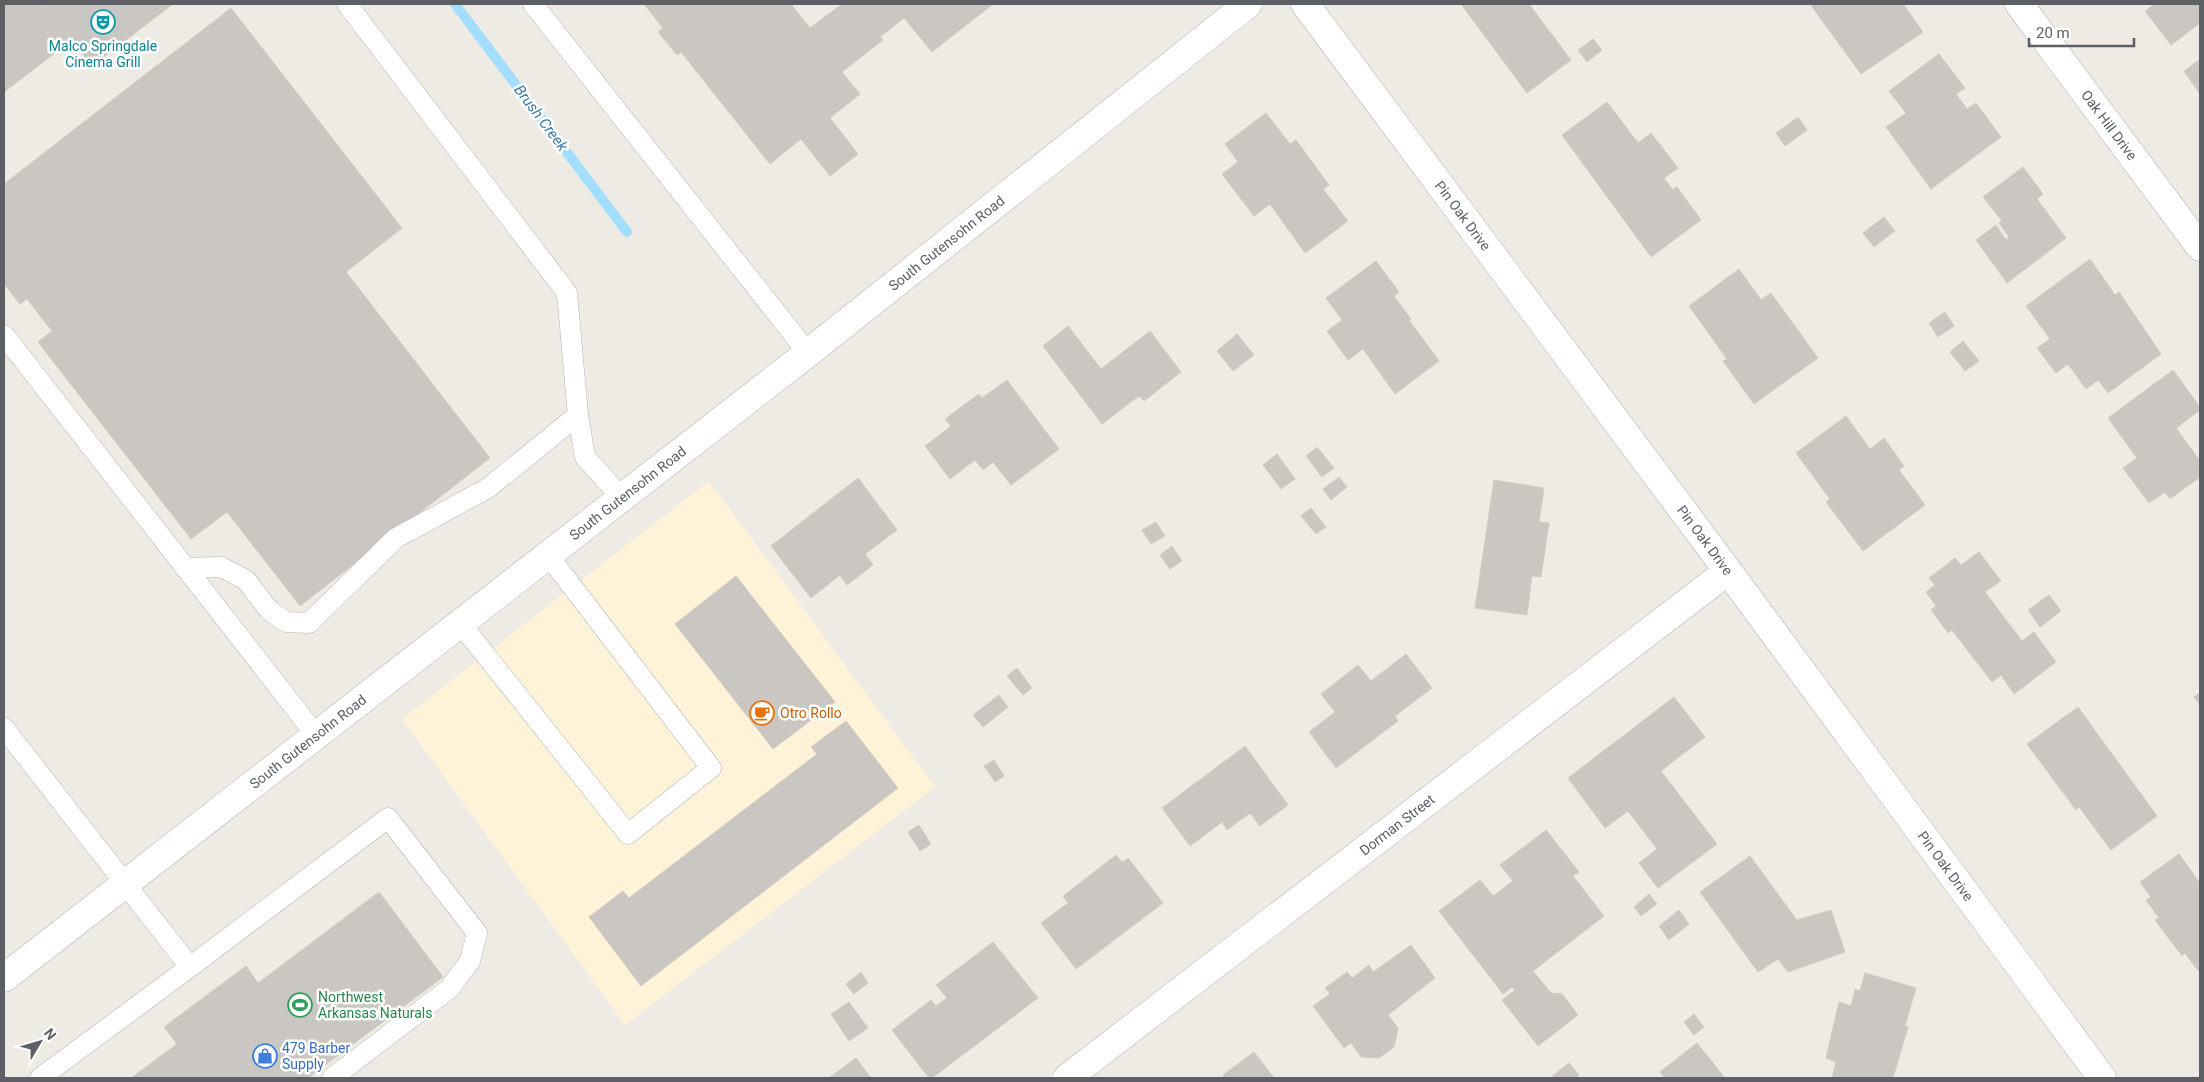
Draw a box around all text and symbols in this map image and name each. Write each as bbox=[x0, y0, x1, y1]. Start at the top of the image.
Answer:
theatre icon: Malco Springdale Cinema Grill bbox=[90, 9, 116, 35]
scale bar bbox=[2029, 15, 2134, 47]
text: 20 m bbox=[2036, 24, 2070, 42]
place label: Malco Springdale Cinema Grill bbox=[49, 38, 157, 70]
water label: Brush Creek bbox=[510, 81, 572, 155]
street label: Oak Hill Drive bbox=[2078, 87, 2140, 163]
street label: Pin Oak Drive bbox=[1432, 178, 1494, 254]
street label: South Gutensohn Road bbox=[885, 192, 1007, 294]
street label: South Gutensohn Road bbox=[566, 443, 689, 543]
street label: Pin Oak Drive bbox=[1674, 502, 1736, 578]
street label: South Gutensohn Road bbox=[247, 691, 369, 792]
cafe icon: Otro Rollo bbox=[749, 700, 775, 726]
place label: Otro Rollo bbox=[780, 705, 842, 721]
street label: Dorman Street bbox=[1356, 791, 1438, 859]
street label: Pin Oak Drive bbox=[1915, 828, 1977, 904]
place label: Northwest Arkansas Naturals bbox=[318, 989, 432, 1021]
sports icon: Northwest Arkansas Naturals bbox=[287, 992, 313, 1018]
north arrow bbox=[15, 1017, 65, 1067]
text: N bbox=[41, 1025, 60, 1043]
place label: 479 Barber Supply bbox=[282, 1040, 350, 1072]
shop icon: 479 Barber Supply bbox=[252, 1043, 278, 1069]

